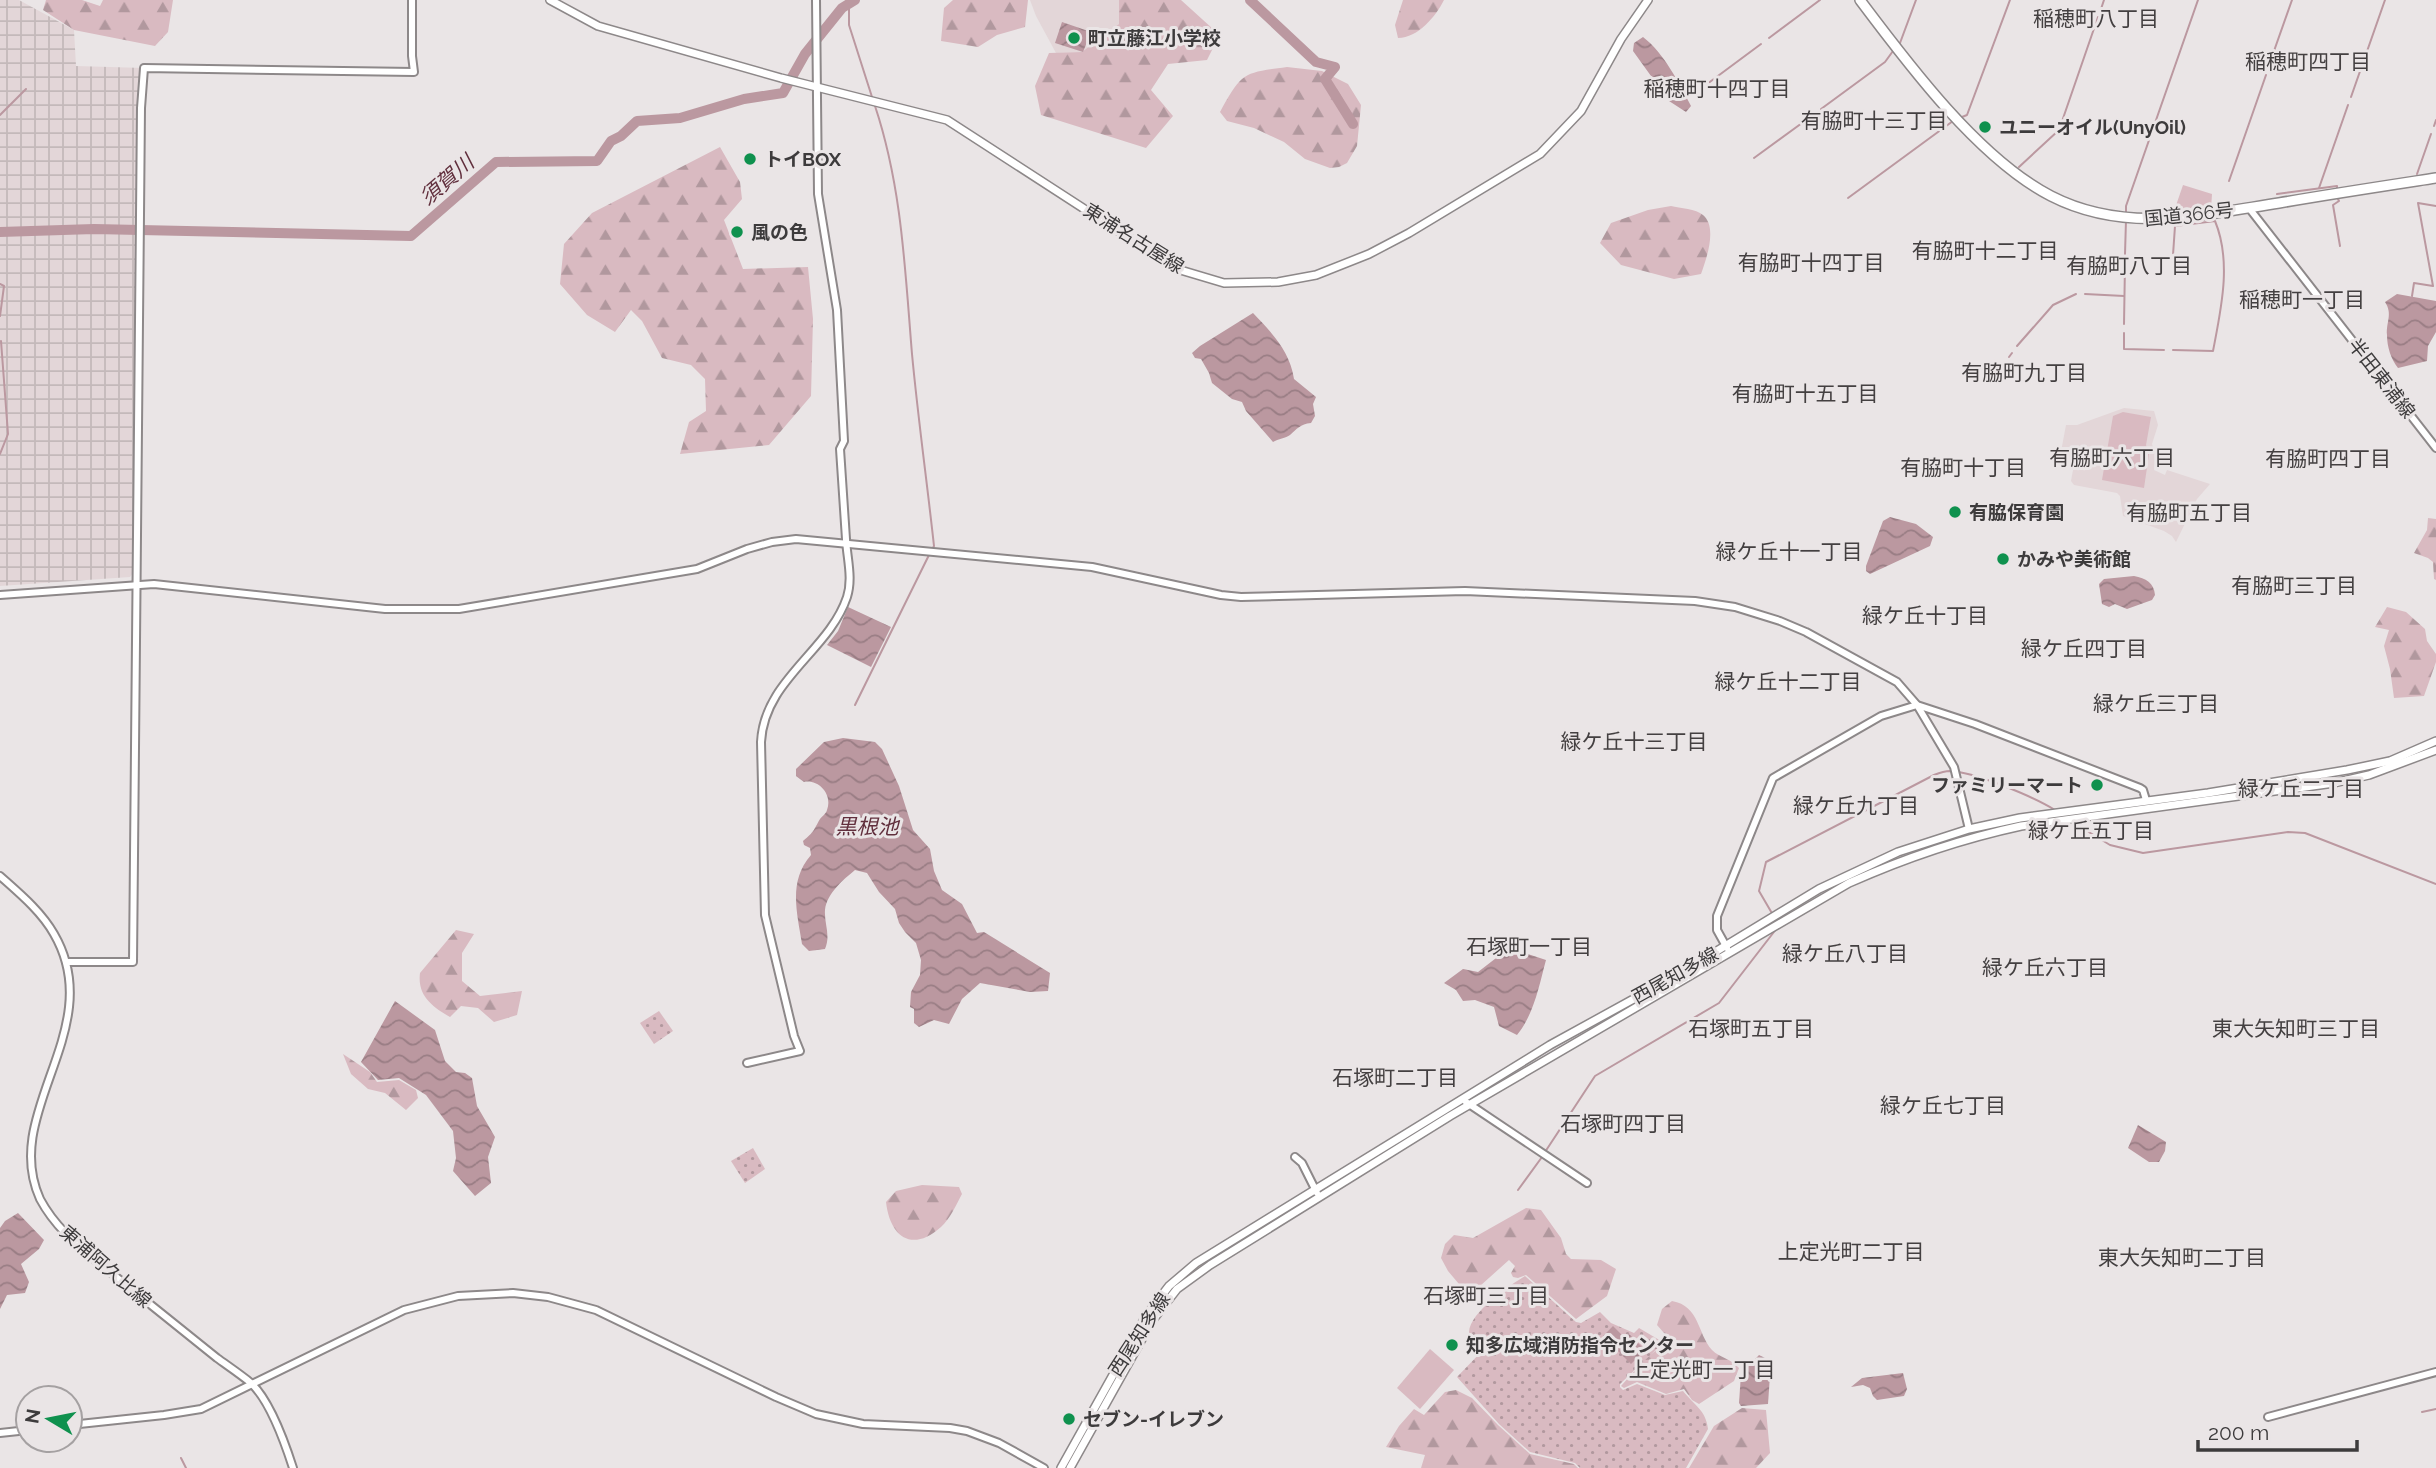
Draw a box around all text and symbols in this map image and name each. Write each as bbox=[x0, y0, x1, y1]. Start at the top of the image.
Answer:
district label: 稲穂町八丁目 bbox=[2033, 6, 2159, 31]
place label: 町立藤江小学校 bbox=[1088, 27, 1221, 49]
marker: 町立藤江小学校 bbox=[1066, 30, 1082, 46]
district label: 稲穂町四丁目 bbox=[2245, 49, 2371, 74]
district label: 稲穂町十四丁目 bbox=[1644, 76, 1791, 101]
district label: 有脇町十三丁目 bbox=[1801, 108, 1948, 133]
place label: ユニーオイル(UnyOil) bbox=[1999, 116, 2186, 138]
marker: ユニーオイル(UnyOil) bbox=[1977, 119, 1993, 135]
water label: 須賀川 bbox=[415, 148, 480, 210]
place label: トイBOX bbox=[764, 148, 842, 170]
marker: トイBOX bbox=[742, 151, 758, 167]
street label: 東浦名古屋線 bbox=[1080, 198, 1188, 278]
street label: 国道366号 bbox=[2143, 198, 2235, 230]
place label: 風の色 bbox=[751, 221, 808, 243]
marker: 風の色 bbox=[729, 224, 745, 240]
district label: 有脇町十二丁目 bbox=[1912, 238, 2059, 263]
district label: 有脇町十四丁目 bbox=[1738, 250, 1885, 275]
district label: 有脇町八丁目 bbox=[2066, 253, 2192, 278]
district label: 稲穂町一丁目 bbox=[2239, 287, 2365, 312]
street label: 半田東浦線 bbox=[2344, 334, 2420, 422]
district label: 有脇町九丁目 bbox=[1961, 360, 2087, 385]
district label: 有脇町十五丁目 bbox=[1732, 381, 1879, 406]
district label: 有脇町六丁目 bbox=[2049, 445, 2175, 470]
district label: 有脇町四丁目 bbox=[2265, 446, 2391, 471]
district label: 有脇町十丁目 bbox=[1900, 455, 2026, 480]
district label: 有脇町五丁目 bbox=[2126, 500, 2252, 525]
place label: 有脇保育園 bbox=[1969, 501, 2064, 523]
marker: 有脇保育園 bbox=[1947, 504, 1963, 520]
district label: 緑ケ丘十一丁目 bbox=[1716, 539, 1863, 564]
place label: かみや美術館 bbox=[2017, 548, 2131, 570]
marker: かみや美術館 bbox=[1995, 551, 2011, 567]
district label: 有脇町三丁目 bbox=[2231, 573, 2357, 598]
district label: 緑ケ丘十丁目 bbox=[1862, 603, 1988, 628]
district label: 緑ケ丘四丁目 bbox=[2021, 636, 2147, 661]
district label: 緑ケ丘十二丁目 bbox=[1715, 669, 1862, 694]
district label: 緑ケ丘三丁目 bbox=[2093, 691, 2219, 716]
district label: 緑ケ丘十三丁目 bbox=[1561, 729, 1708, 754]
place label: ファミリーマート bbox=[1931, 774, 2083, 796]
district label: 緑ケ丘二丁目 bbox=[2238, 776, 2364, 801]
marker: ファミリーマート bbox=[2089, 777, 2105, 793]
district label: 緑ケ丘九丁目 bbox=[1793, 793, 1919, 818]
water label: 黒根池 bbox=[836, 814, 900, 839]
district label: 緑ケ丘五丁目 bbox=[2028, 818, 2154, 843]
district label: 石塚町一丁目 bbox=[1466, 934, 1592, 959]
district label: 緑ケ丘八丁目 bbox=[1782, 941, 1908, 966]
street label: 西尾知多線 bbox=[1628, 942, 1722, 1008]
district label: 緑ケ丘六丁目 bbox=[1982, 955, 2108, 980]
district label: 石塚町五丁目 bbox=[1688, 1016, 1814, 1041]
district label: 東大矢知町三丁目 bbox=[2212, 1016, 2380, 1041]
district label: 石塚町二丁目 bbox=[1332, 1065, 1458, 1090]
district label: 緑ケ丘七丁目 bbox=[1880, 1093, 2006, 1118]
district label: 石塚町四丁目 bbox=[1560, 1111, 1686, 1136]
street label: 東浦阿久比線 bbox=[56, 1220, 156, 1312]
district label: 上定光町二丁目 bbox=[1778, 1239, 1925, 1264]
district label: 東大矢知町二丁目 bbox=[2098, 1245, 2266, 1270]
district label: 石塚町三丁目 bbox=[1423, 1283, 1549, 1308]
street label: 西尾知多線 bbox=[1104, 1288, 1174, 1380]
place label: 知多広域消防指令センター bbox=[1466, 1334, 1694, 1356]
marker: 知多広域消防指令センター bbox=[1444, 1337, 1460, 1353]
district label: 上定光町一丁目 bbox=[1629, 1357, 1776, 1382]
north arrow bbox=[14, 1384, 84, 1454]
text: N bbox=[20, 1407, 44, 1425]
place label: セブン-イレブン bbox=[1083, 1408, 1224, 1430]
scale bar bbox=[2198, 1408, 2357, 1452]
marker: セブン-イレブン bbox=[1061, 1411, 1077, 1427]
text: 200 m bbox=[2208, 1420, 2269, 1445]

